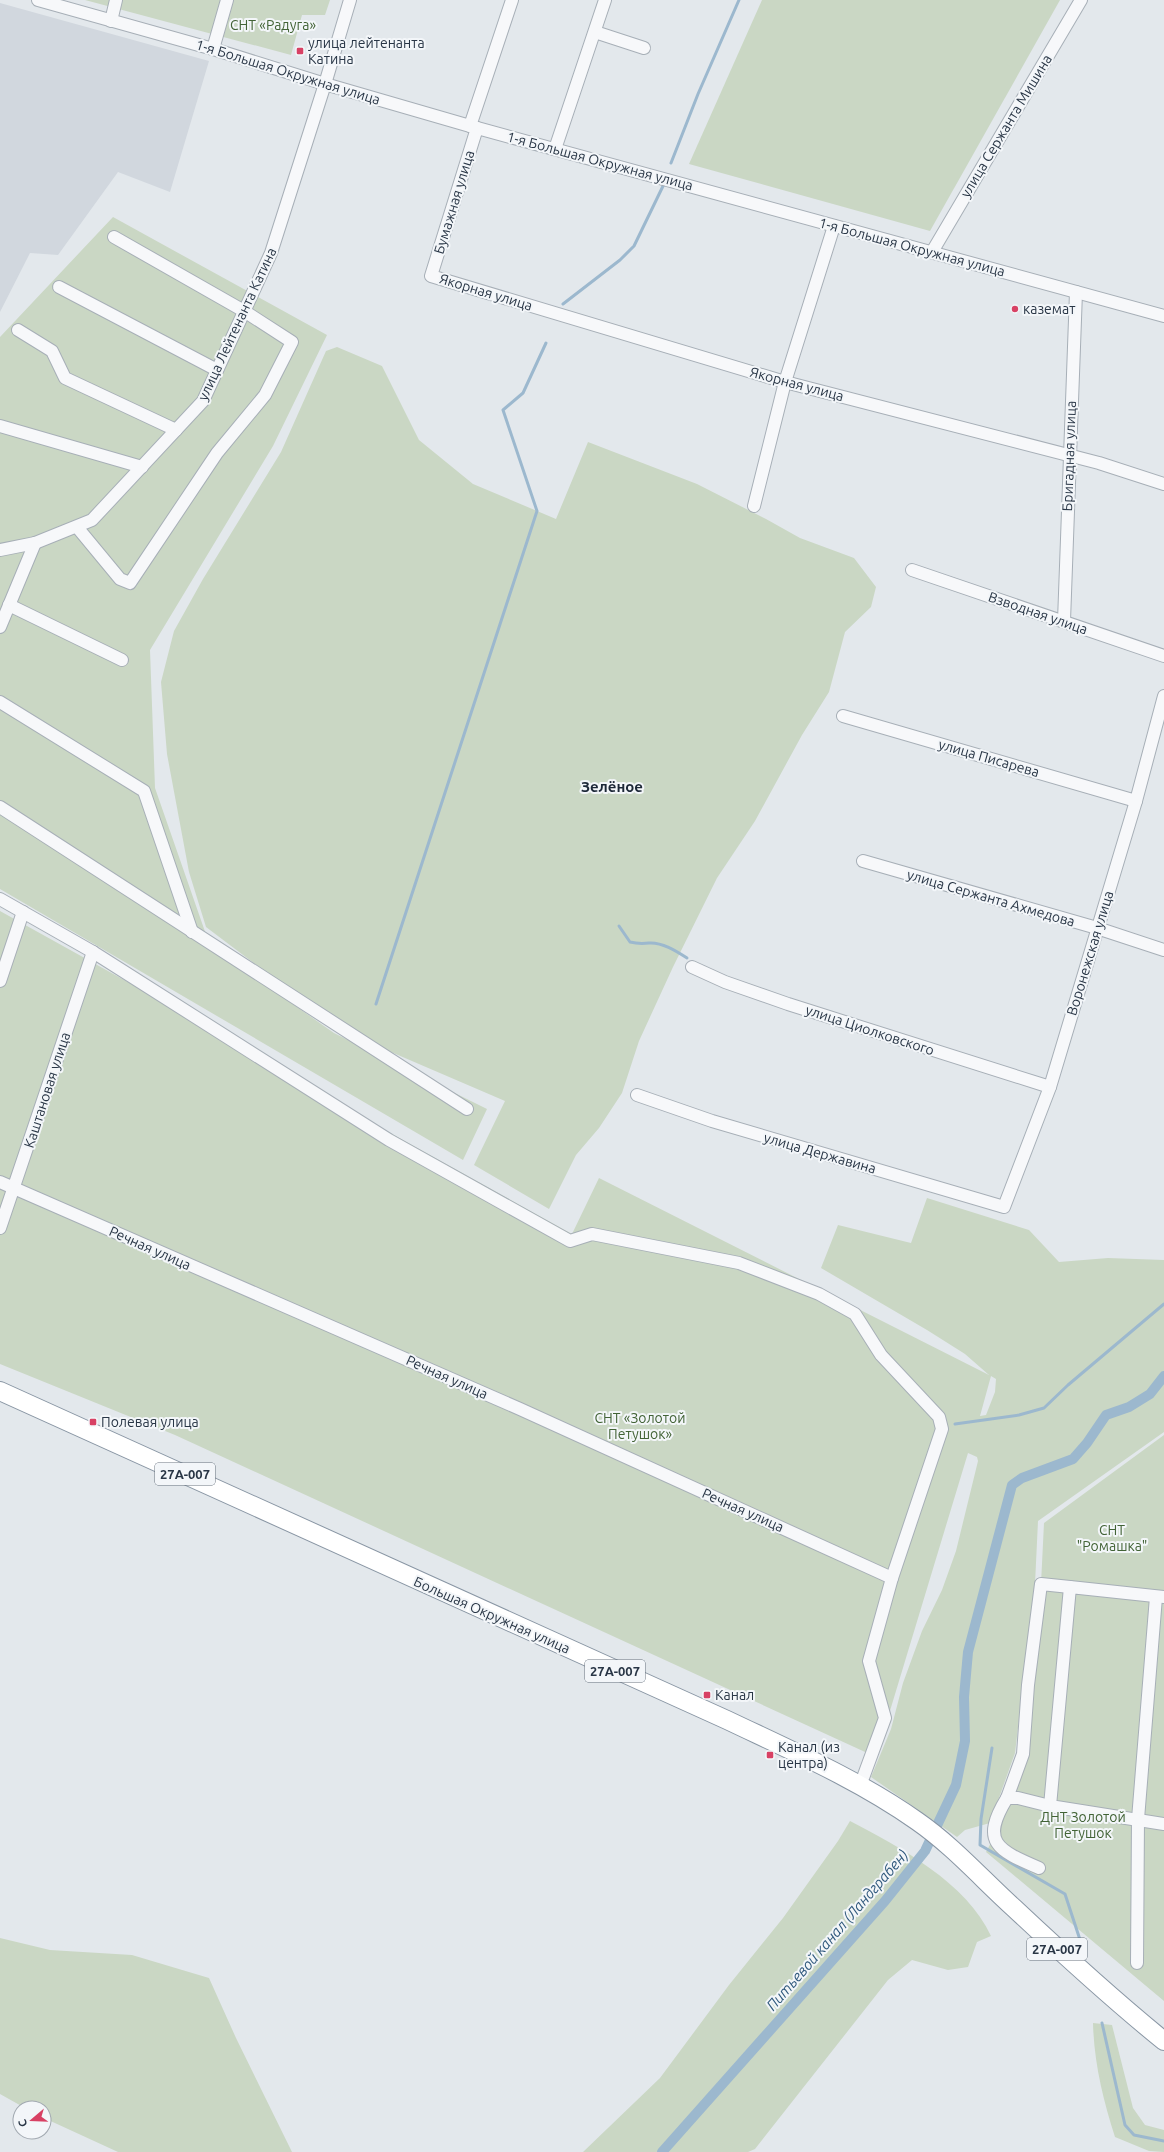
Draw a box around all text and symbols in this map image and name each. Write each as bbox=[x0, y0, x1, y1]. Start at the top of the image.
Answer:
park label: СНТ «Радуга» bbox=[230, 17, 316, 33]
place label: улица лейтенанта Катина bbox=[308, 35, 425, 67]
street label: 1-я Большая Окружная улица bbox=[194, 36, 382, 108]
marker: улица лейтенанта Катина bbox=[295, 46, 305, 56]
street label: улица Сержанта Мишина bbox=[957, 52, 1055, 200]
street label: 1-я Большая Окружная улица bbox=[505, 128, 695, 194]
street label: Бумажная улица bbox=[431, 148, 477, 256]
street label: 1-я Большая Окружная улица bbox=[817, 214, 1007, 280]
street label: улица Лейтенанта Катина bbox=[194, 245, 280, 403]
street label: Якорная улица bbox=[438, 270, 534, 314]
place label: каземат bbox=[1023, 301, 1075, 317]
marker: каземат bbox=[1010, 304, 1020, 314]
street label: Якорная улица bbox=[748, 364, 846, 404]
street label: Бригадная улица bbox=[1059, 400, 1079, 512]
street label: Взводная улица bbox=[986, 588, 1090, 638]
street label: улица Писарева bbox=[937, 736, 1041, 780]
district label: Зелёное bbox=[581, 778, 643, 795]
street label: улица Сержанта Ахмедова bbox=[905, 866, 1077, 930]
street label: Воронежская улица bbox=[1063, 889, 1117, 1017]
street label: улица Циолковского bbox=[804, 1002, 936, 1058]
street label: Каштановая улица bbox=[21, 1030, 73, 1150]
street label: улица Державина bbox=[762, 1129, 878, 1177]
street label: Речная улица bbox=[107, 1223, 193, 1273]
street label: Речная улица bbox=[404, 1352, 490, 1402]
park label: СНТ «Золотой Петушок» bbox=[594, 1410, 686, 1442]
place label: Полевая улица bbox=[101, 1414, 199, 1430]
marker: Полевая улица bbox=[88, 1417, 98, 1427]
road number: 27А-007 bbox=[155, 1463, 215, 1485]
street label: Речная улица bbox=[700, 1485, 786, 1535]
park label: СНТ "Ромашка" bbox=[1077, 1522, 1147, 1554]
street label: Большая Окружная улица bbox=[411, 1573, 573, 1657]
road number: 27А-007 bbox=[585, 1660, 645, 1682]
place label: Канал bbox=[715, 1687, 754, 1703]
marker: Канал bbox=[702, 1690, 712, 1700]
place label: Канал (из центра) bbox=[778, 1739, 840, 1771]
marker: Канал (из центра) bbox=[765, 1750, 775, 1760]
park label: ДНТ Золотой Петушок bbox=[1040, 1809, 1126, 1841]
water label: Питьевой канал (Ландграбен) bbox=[763, 1846, 911, 2014]
road number: 27А-007 bbox=[1027, 1938, 1087, 1960]
north arrow bbox=[12, 2100, 52, 2140]
text: С bbox=[16, 2118, 29, 2129]

